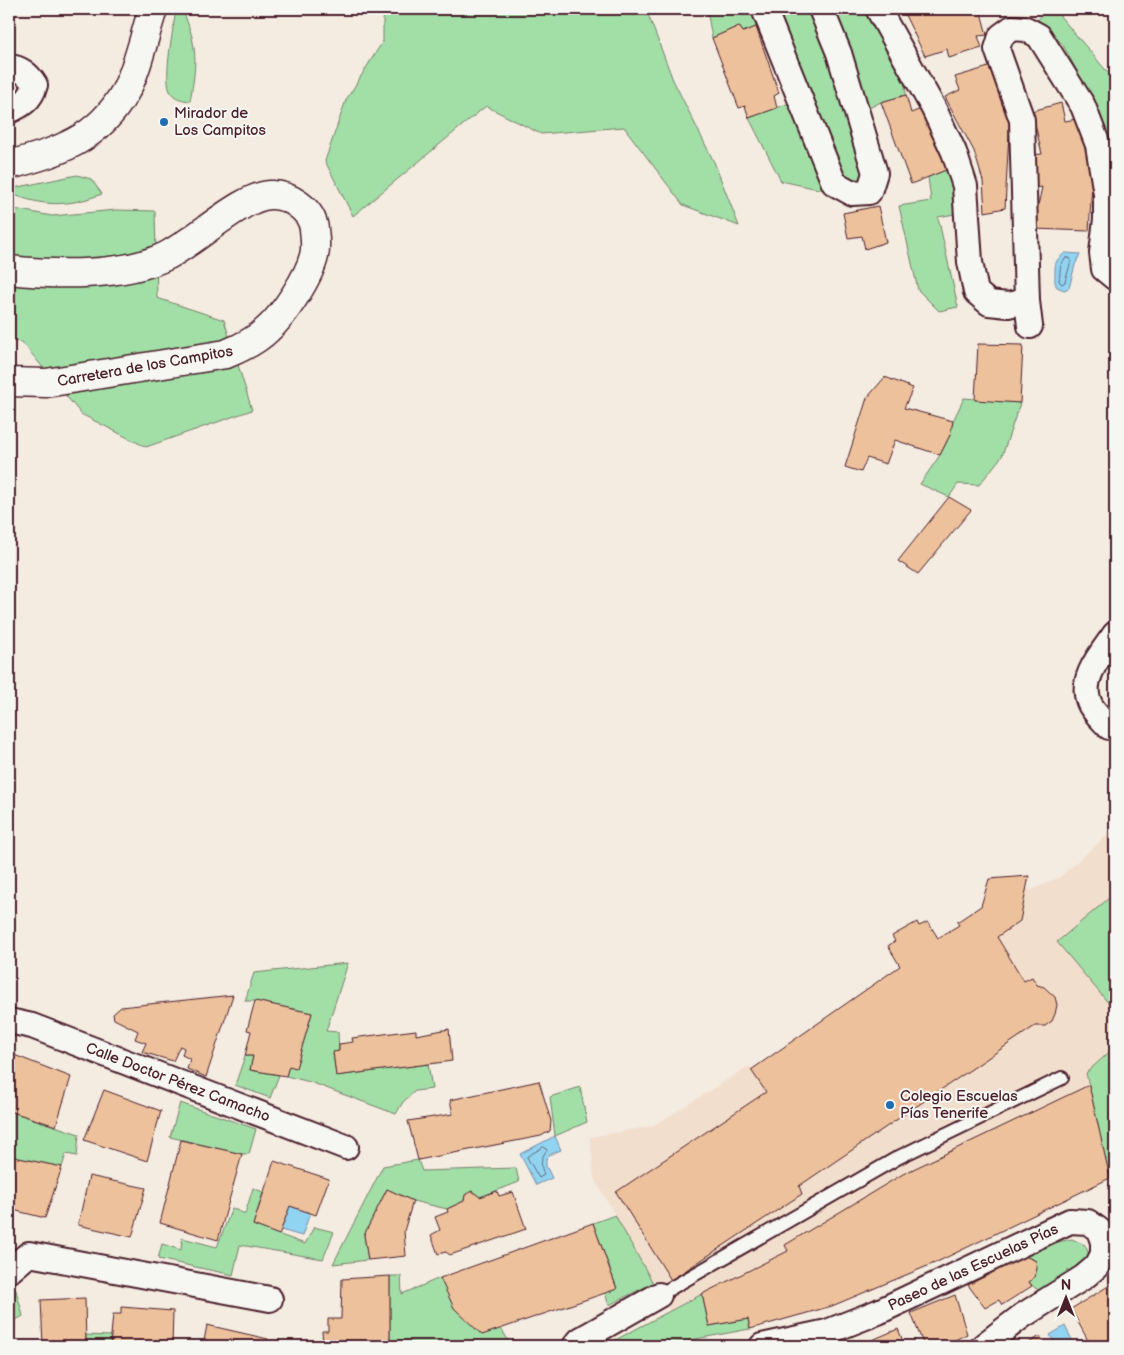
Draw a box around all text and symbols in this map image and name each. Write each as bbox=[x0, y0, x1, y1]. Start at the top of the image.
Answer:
place label: Mirador de Los Campitos bbox=[174, 104, 267, 140]
marker: Mirador de Los Campitos bbox=[158, 116, 170, 128]
street label: Carretera de los Campitos bbox=[56, 342, 235, 391]
street label: Calle Doctor Pérez Camacho bbox=[83, 1038, 273, 1126]
place label: Colegio Escuelas Pías Tenerife bbox=[900, 1087, 1018, 1123]
marker: Colegio Escuelas Pías Tenerife bbox=[884, 1099, 896, 1111]
street label: Paseo de las Escuelas Pías bbox=[885, 1219, 1062, 1315]
north arrow bbox=[1042, 1272, 1092, 1322]
text: N bbox=[1061, 1277, 1071, 1294]

